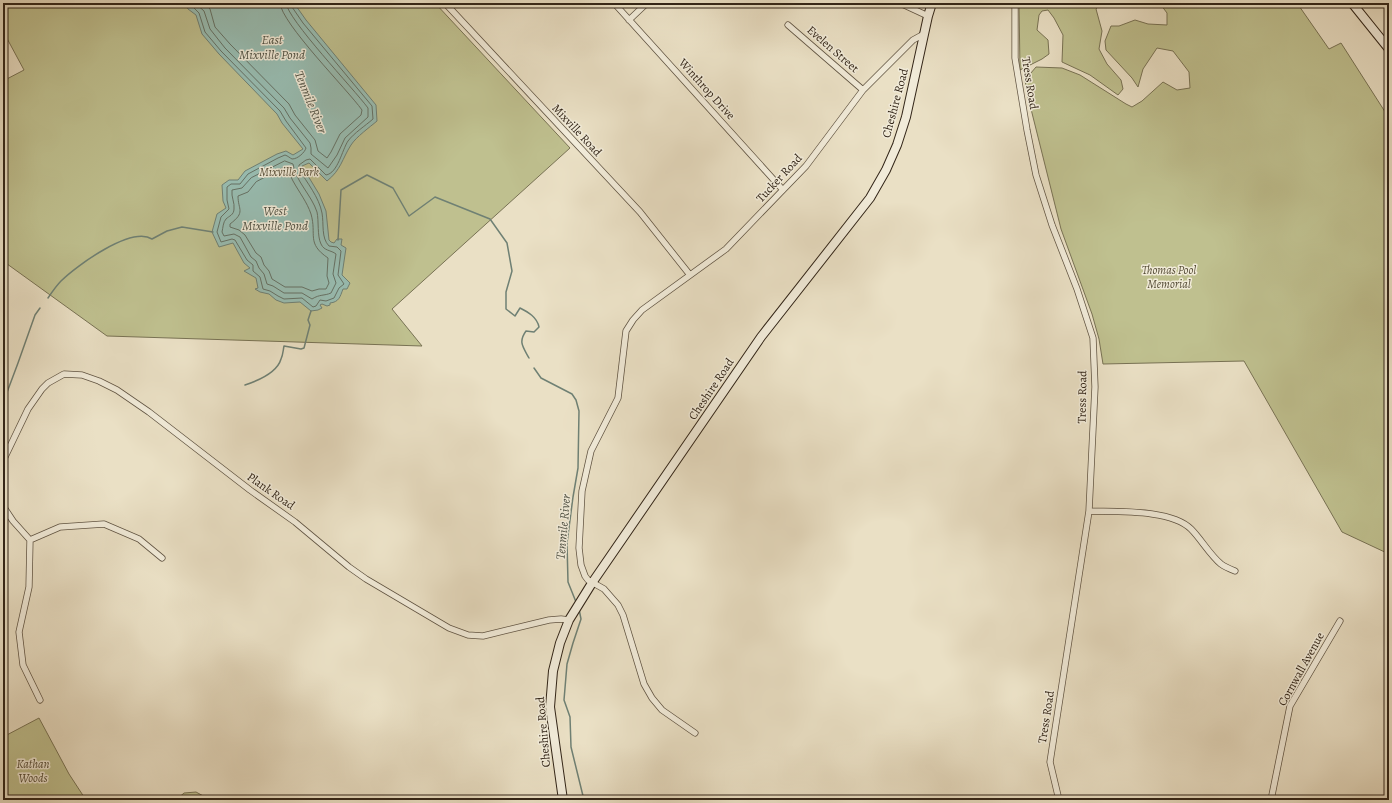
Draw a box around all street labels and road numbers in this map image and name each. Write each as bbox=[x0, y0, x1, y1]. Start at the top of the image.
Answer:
street label: Evelen Street bbox=[804, 22, 862, 76]
street label: Winthrop Drive bbox=[675, 54, 739, 123]
street label: Tress Road bbox=[1018, 56, 1042, 111]
street label: Cheshire Road bbox=[878, 66, 912, 139]
street label: Mixville Road bbox=[548, 100, 606, 160]
street label: Tucker Road bbox=[752, 150, 806, 206]
street label: Cheshire Road bbox=[684, 355, 738, 423]
street label: Tress Road bbox=[1074, 370, 1090, 424]
street label: Plank Road bbox=[244, 469, 299, 514]
street label: Cornwall Avenue bbox=[1274, 629, 1328, 709]
street label: Tress Road bbox=[1034, 689, 1058, 744]
street label: Cheshire Road bbox=[532, 695, 554, 768]

